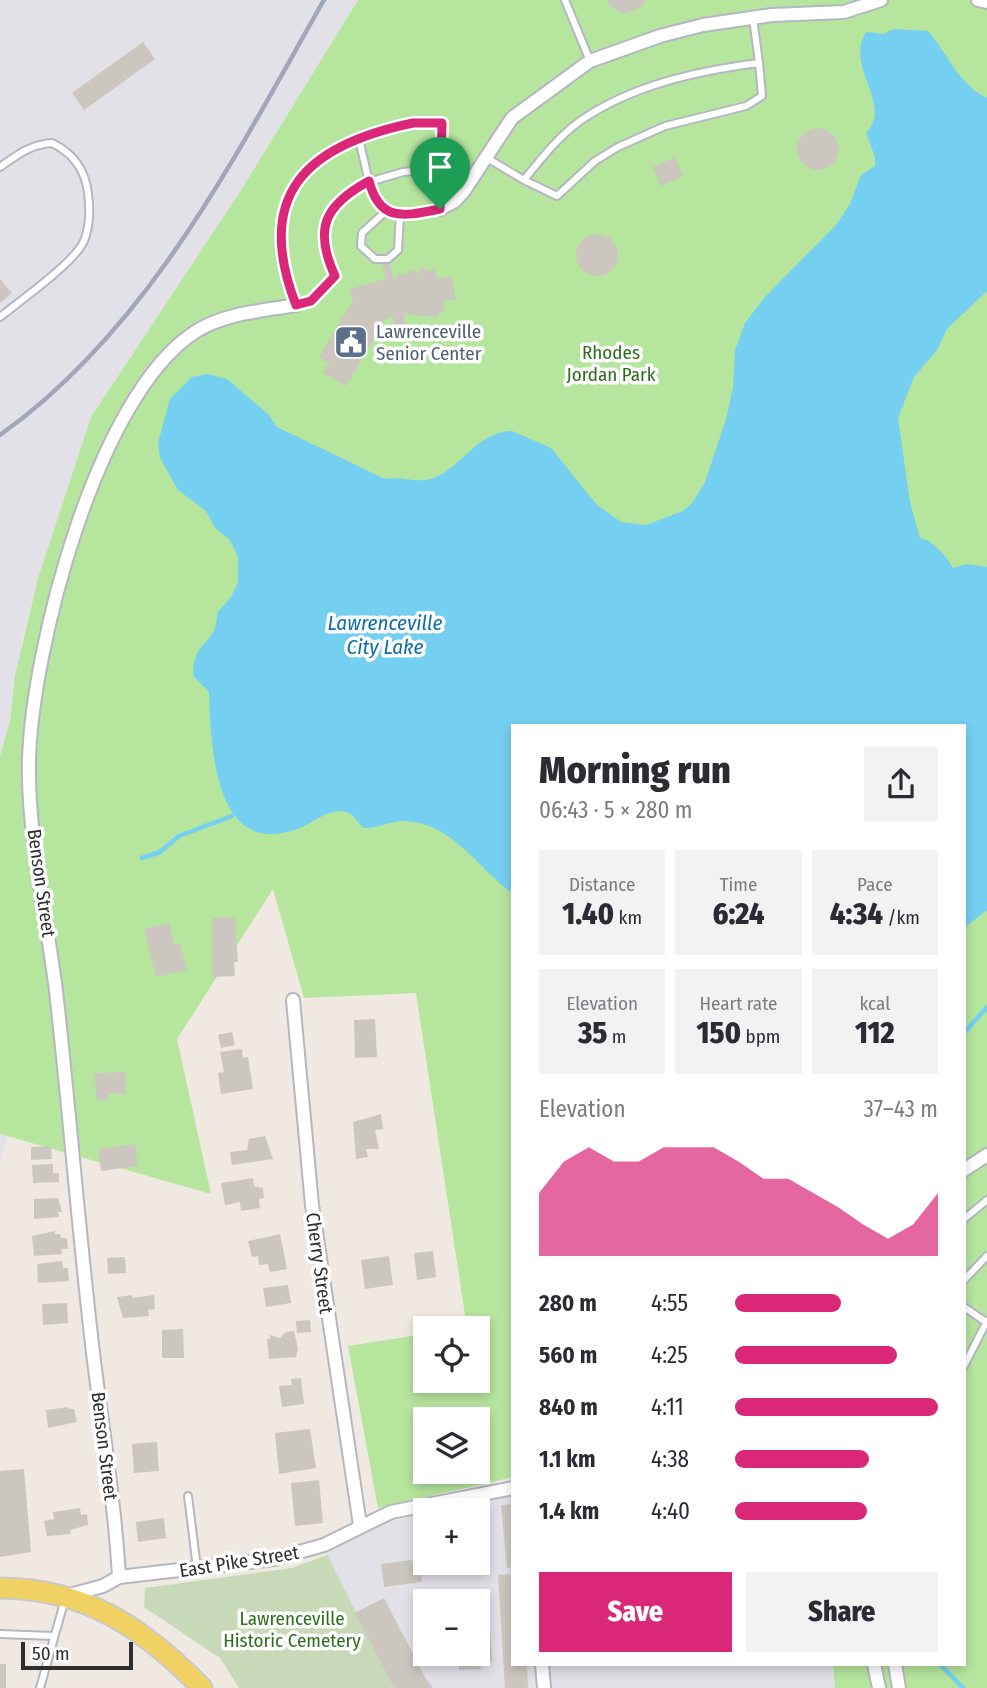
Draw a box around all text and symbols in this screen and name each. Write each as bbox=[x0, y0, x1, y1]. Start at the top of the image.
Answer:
pin bbox=[410, 137, 470, 209]
icon: arrive bbox=[421, 148, 459, 186]
place label: Lawrenceville Senior Center bbox=[376, 320, 482, 365]
public building icon: Lawrenceville Senior Center bbox=[332, 323, 370, 361]
park label: Rhodes Jordan Park bbox=[567, 341, 656, 386]
water label: Lawrenceville City Lake bbox=[328, 610, 442, 660]
text: Morning run bbox=[539, 747, 731, 793]
button: share bbox=[864, 747, 938, 821]
text: 06:43 · 5 × 280 m bbox=[539, 796, 693, 824]
street label: Benson Street bbox=[23, 827, 61, 939]
text: Distance bbox=[569, 873, 635, 896]
text: Time bbox=[720, 873, 757, 896]
text: Pace bbox=[857, 873, 893, 896]
text: 1.40 bbox=[562, 896, 614, 932]
text: 6:24 bbox=[712, 896, 765, 932]
text: 4:34 bbox=[830, 896, 883, 932]
text: km bbox=[614, 906, 642, 929]
text: /km bbox=[883, 906, 920, 929]
text: Elevation bbox=[566, 992, 638, 1015]
text: Heart rate bbox=[699, 992, 778, 1015]
text: kcal bbox=[859, 992, 890, 1015]
text: 35 bbox=[578, 1015, 607, 1051]
text: 150 bbox=[697, 1015, 741, 1051]
text: 112 bbox=[855, 1015, 895, 1051]
text: m bbox=[607, 1025, 626, 1048]
text: bpm bbox=[741, 1025, 780, 1048]
text: Elevation bbox=[539, 1095, 626, 1123]
text: 37–43 m bbox=[863, 1095, 938, 1123]
street label: Cherry Street bbox=[301, 1211, 338, 1316]
text: 280 m bbox=[539, 1289, 597, 1317]
text: 4:55 bbox=[651, 1289, 688, 1317]
map controls bbox=[413, 1316, 490, 1666]
button: locate bbox=[413, 1316, 490, 1393]
text: 560 m bbox=[539, 1341, 597, 1369]
text: 4:25 bbox=[651, 1341, 688, 1369]
street label: Benson Street bbox=[86, 1391, 123, 1502]
text: 840 m bbox=[539, 1393, 598, 1421]
text: 4:11 bbox=[651, 1393, 684, 1421]
button: layers bbox=[413, 1407, 490, 1484]
text: 1.1 km bbox=[539, 1445, 595, 1473]
text: 4:38 bbox=[651, 1445, 689, 1473]
text: 1.4 km bbox=[539, 1497, 599, 1525]
text: 4:40 bbox=[651, 1497, 690, 1525]
button: + bbox=[413, 1498, 490, 1575]
street label: East Pike Street bbox=[178, 1541, 301, 1582]
button: Save bbox=[539, 1572, 732, 1652]
button: Share bbox=[746, 1572, 938, 1652]
button: − bbox=[413, 1589, 490, 1666]
park label: Lawrenceville Historic Cemetery bbox=[223, 1607, 361, 1652]
scale bar bbox=[21, 1639, 133, 1671]
text: 50 m bbox=[32, 1642, 70, 1665]

